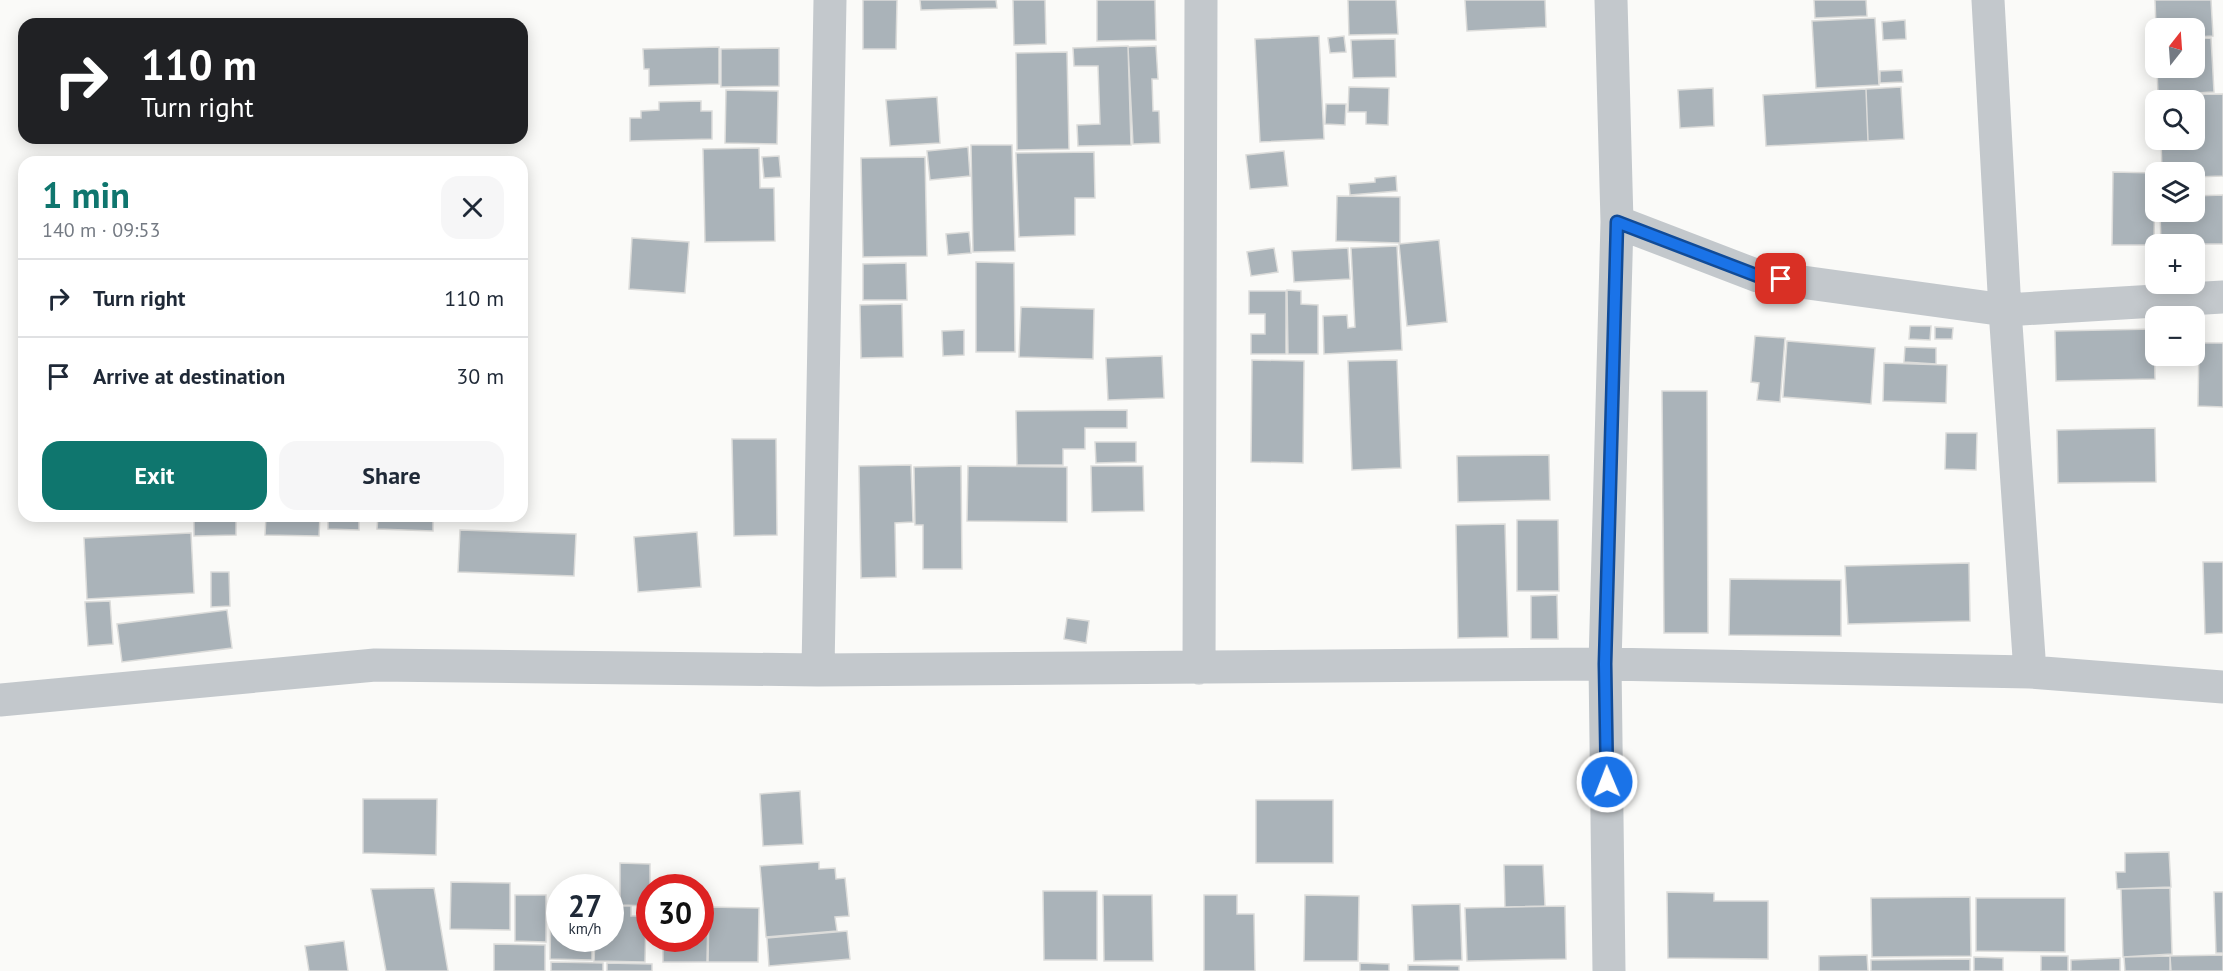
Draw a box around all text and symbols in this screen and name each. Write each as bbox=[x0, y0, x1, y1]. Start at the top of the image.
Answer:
north arrow bbox=[2145, 18, 2205, 78]
map controls bbox=[2145, 18, 2205, 366]
text: 110 m bbox=[141, 37, 257, 92]
icon: right bbox=[42, 42, 120, 120]
text: Turn right bbox=[141, 90, 254, 124]
button: search bbox=[2145, 90, 2205, 150]
button: layers bbox=[2145, 162, 2205, 222]
text: 1 min bbox=[42, 171, 130, 218]
button: close bbox=[441, 176, 504, 239]
text: 140 m · 09:53 bbox=[42, 217, 160, 243]
button: + bbox=[2145, 234, 2205, 294]
pin bbox=[1755, 253, 1806, 304]
icon: arrive bbox=[1764, 262, 1797, 295]
icon: right bbox=[42, 282, 75, 315]
text: Turn right bbox=[93, 284, 185, 312]
text: 110 m bbox=[444, 284, 504, 312]
button: − bbox=[2145, 306, 2205, 366]
icon: arrive bbox=[42, 360, 75, 393]
text: Arrive at destination bbox=[93, 362, 285, 390]
text: 30 m bbox=[456, 362, 504, 390]
button: Exit bbox=[42, 441, 267, 510]
button: Share bbox=[279, 441, 504, 510]
position arrow bbox=[1575, 750, 1639, 814]
speed limit sign: 30 bbox=[636, 874, 714, 952]
text: 27 bbox=[568, 886, 602, 925]
text: km/h bbox=[569, 919, 601, 938]

